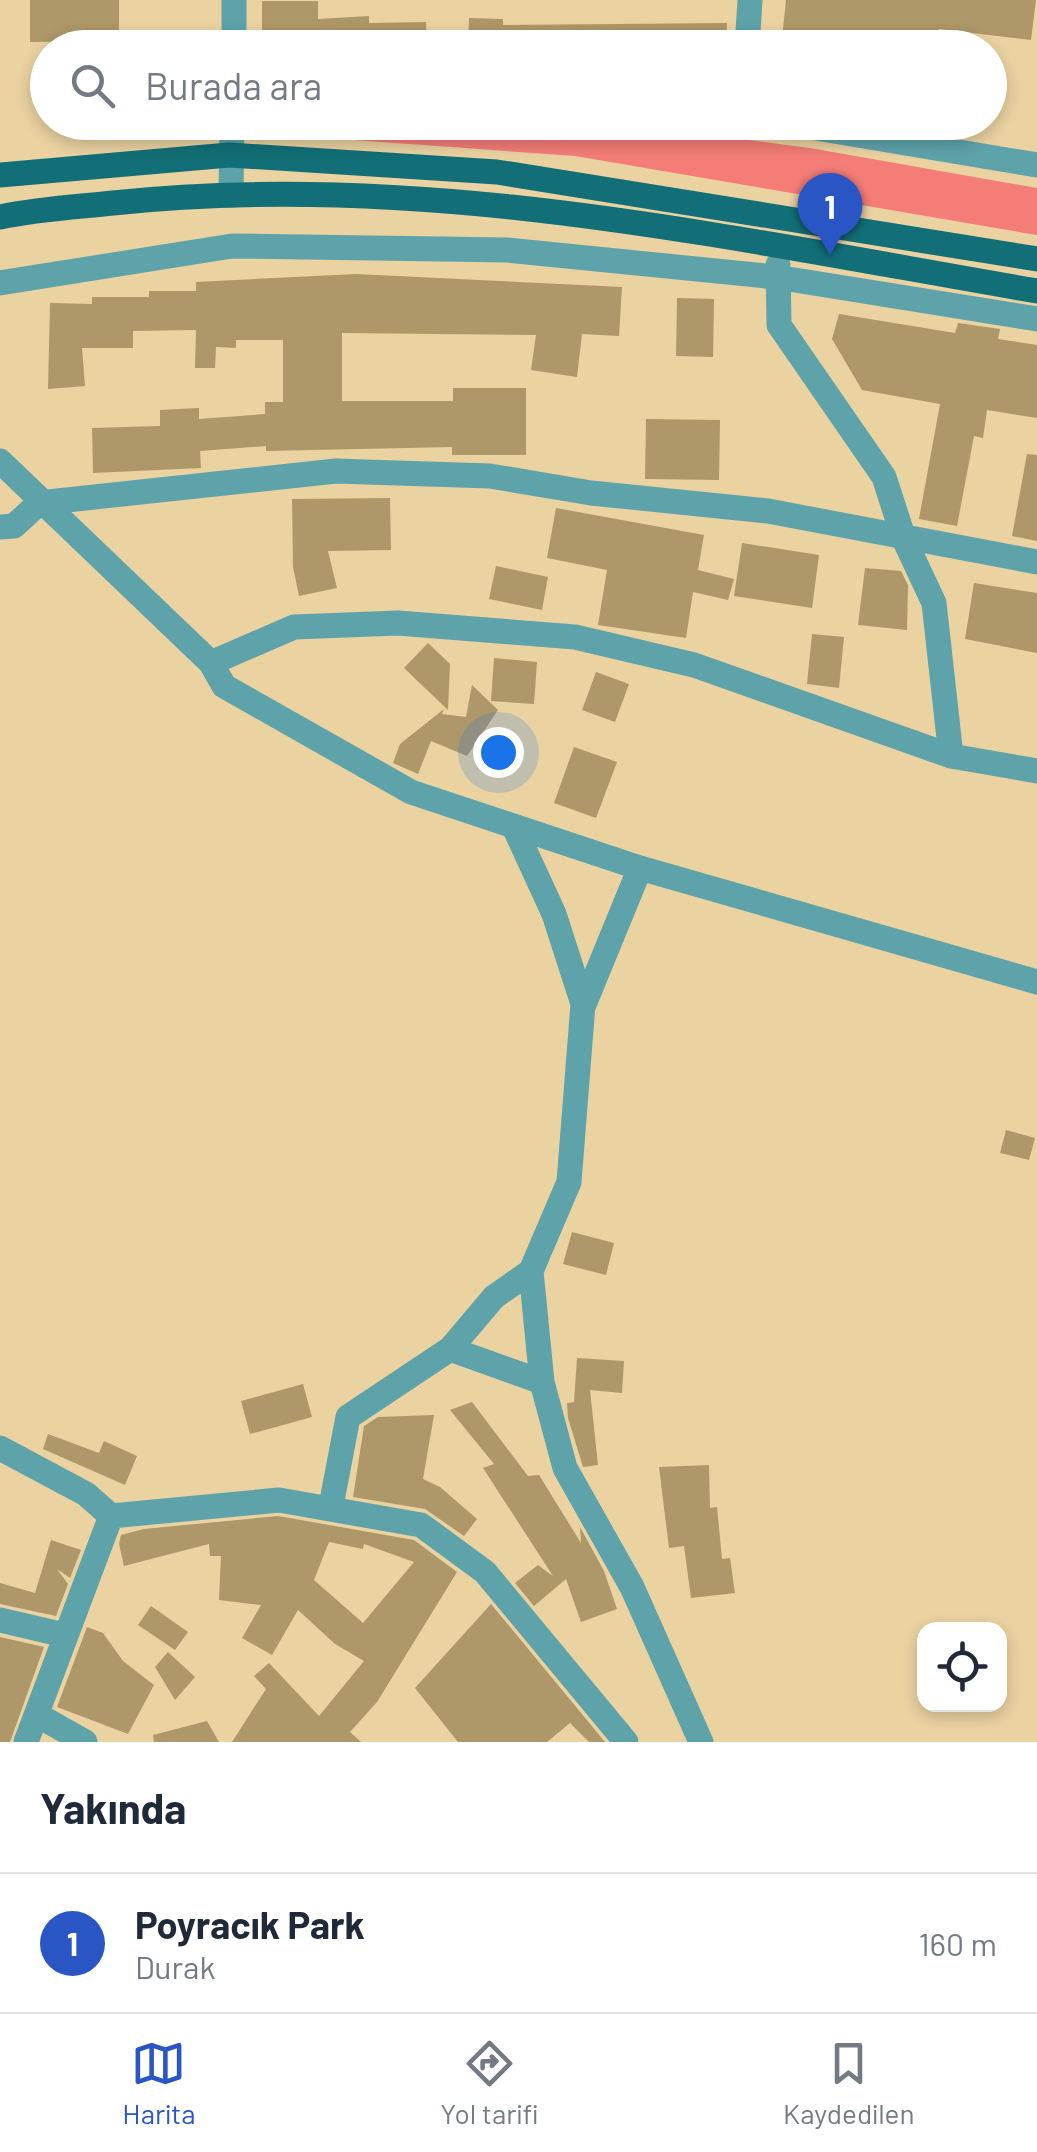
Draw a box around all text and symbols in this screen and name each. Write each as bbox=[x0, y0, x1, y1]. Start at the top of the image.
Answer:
search box bbox=[30, 30, 1007, 140]
icon: search bbox=[65, 58, 120, 113]
text: Burada ara bbox=[145, 62, 322, 108]
pin: 1 bbox=[798, 172, 862, 255]
your location bbox=[473, 727, 524, 778]
map controls bbox=[917, 1622, 1007, 1712]
button: locate bbox=[917, 1622, 1007, 1712]
text: Yakında bbox=[40, 1782, 186, 1832]
text: Poyracık Park bbox=[135, 1901, 365, 1947]
text: 1 bbox=[67, 1924, 78, 1962]
text: 160 m bbox=[918, 1924, 997, 1962]
text: Durak bbox=[135, 1947, 215, 1985]
tab: Harita bbox=[122, 2036, 196, 2130]
tab: Yol tarifi bbox=[440, 2036, 538, 2130]
tab: Kaydedilen bbox=[783, 2036, 915, 2130]

